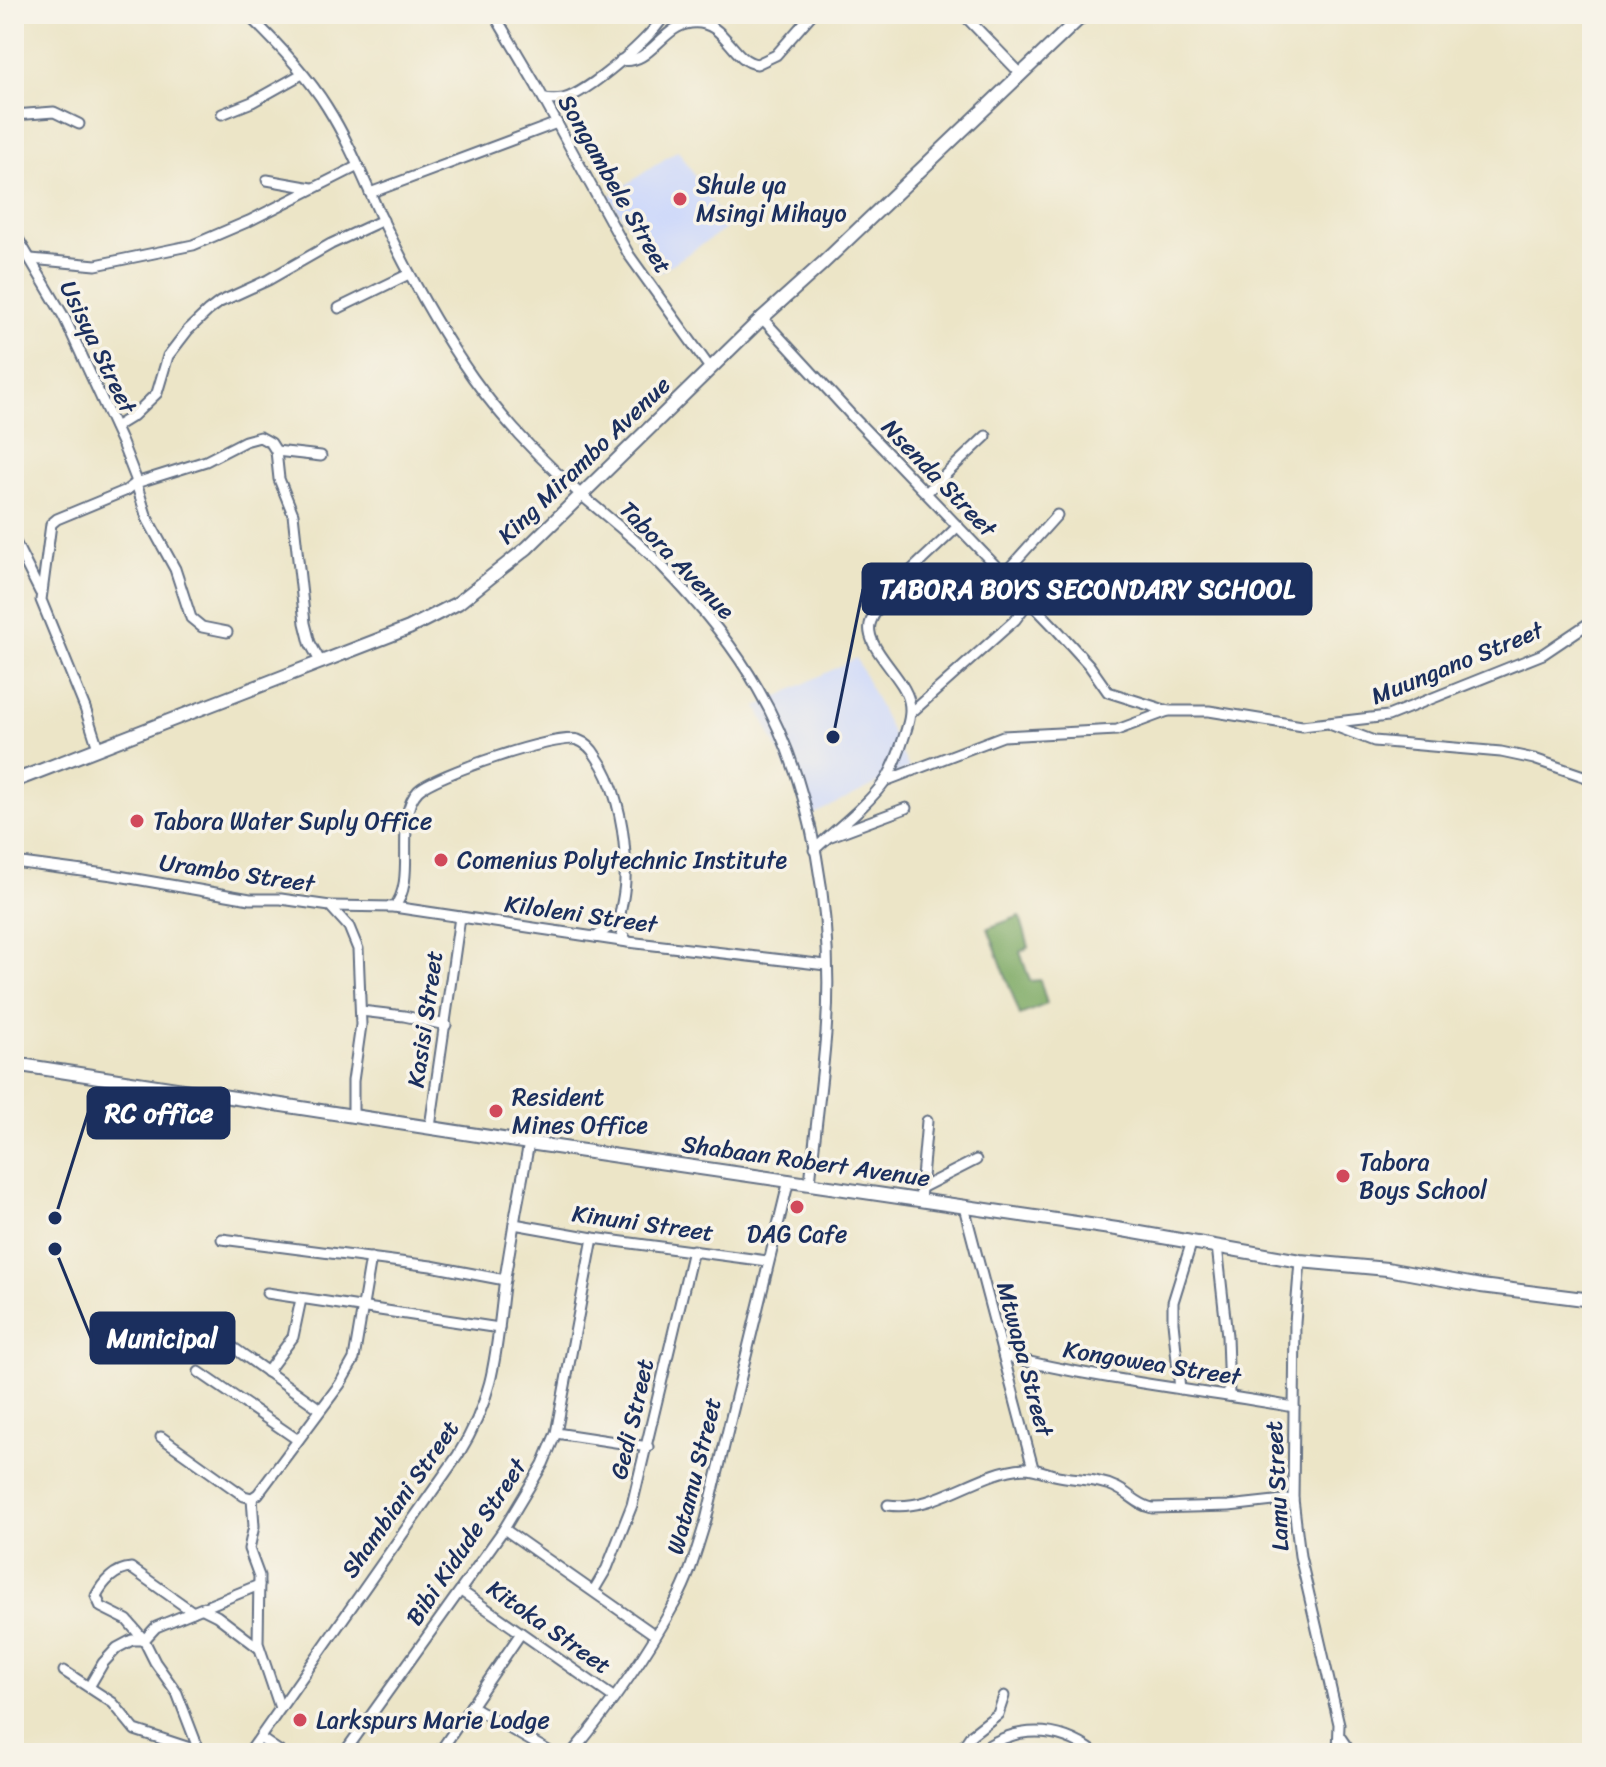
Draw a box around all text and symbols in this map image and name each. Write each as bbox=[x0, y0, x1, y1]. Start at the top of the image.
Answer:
street label: Songambele Street bbox=[546, 86, 684, 282]
place label: Shule ya Msingi Mihayo bbox=[696, 164, 847, 234]
marker: Shule ya Msingi Mihayo bbox=[671, 190, 689, 208]
street label: Usisya Street bbox=[48, 273, 149, 422]
street label: King Mirambo Avenue bbox=[487, 365, 681, 555]
street label: Nsenda Street bbox=[871, 408, 1008, 549]
street label: Tabora Avenue bbox=[609, 490, 746, 630]
callout: TABORA BOYS SECONDARY SCHOOL bbox=[863, 564, 1311, 614]
text: TABORA BOYS SECONDARY SCHOOL bbox=[879, 566, 1296, 612]
street label: Muungano Street bbox=[1364, 609, 1551, 717]
place label: Tabora Water Suply Office bbox=[153, 800, 432, 842]
marker: Tabora Water Suply Office bbox=[128, 812, 146, 830]
place label: Comenius Polytechnic Institute bbox=[457, 839, 788, 881]
street label: Urambo Street bbox=[157, 841, 319, 905]
marker: Comenius Polytechnic Institute bbox=[432, 851, 450, 869]
street label: Kiloleni Street bbox=[502, 883, 661, 946]
street label: Kasisi Street bbox=[395, 948, 455, 1090]
place label: Resident Mines Office bbox=[512, 1076, 648, 1146]
callout: RC office bbox=[88, 1088, 229, 1138]
text: RC office bbox=[104, 1090, 214, 1136]
marker: Resident Mines Office bbox=[487, 1102, 505, 1120]
street label: Shabaan Robert Avenue bbox=[679, 1123, 933, 1199]
place label: Tabora Boys School bbox=[1359, 1141, 1488, 1211]
marker: Tabora Boys School bbox=[1334, 1167, 1352, 1185]
street label: Kinuni Street bbox=[569, 1192, 717, 1254]
marker: DAG Cafe bbox=[788, 1198, 806, 1216]
place label: DAG Cafe bbox=[747, 1213, 847, 1255]
street label: Mtwapa Street bbox=[984, 1277, 1066, 1442]
callout: Municipal bbox=[91, 1313, 234, 1363]
text: Municipal bbox=[106, 1315, 219, 1361]
street label: Kongowea Street bbox=[1060, 1328, 1245, 1398]
street label: Gedi Street bbox=[598, 1355, 666, 1483]
street label: Watamu Street bbox=[654, 1393, 734, 1559]
street label: Shambiani Street bbox=[330, 1411, 470, 1587]
street label: Lamu Street bbox=[1253, 1420, 1301, 1552]
street label: Bibi Kidude Street bbox=[394, 1448, 539, 1634]
street label: Kitoka Street bbox=[478, 1568, 620, 1686]
place label: Larkspurs Marie Lodge bbox=[316, 1699, 550, 1741]
marker: Larkspurs Marie Lodge bbox=[291, 1711, 309, 1729]

